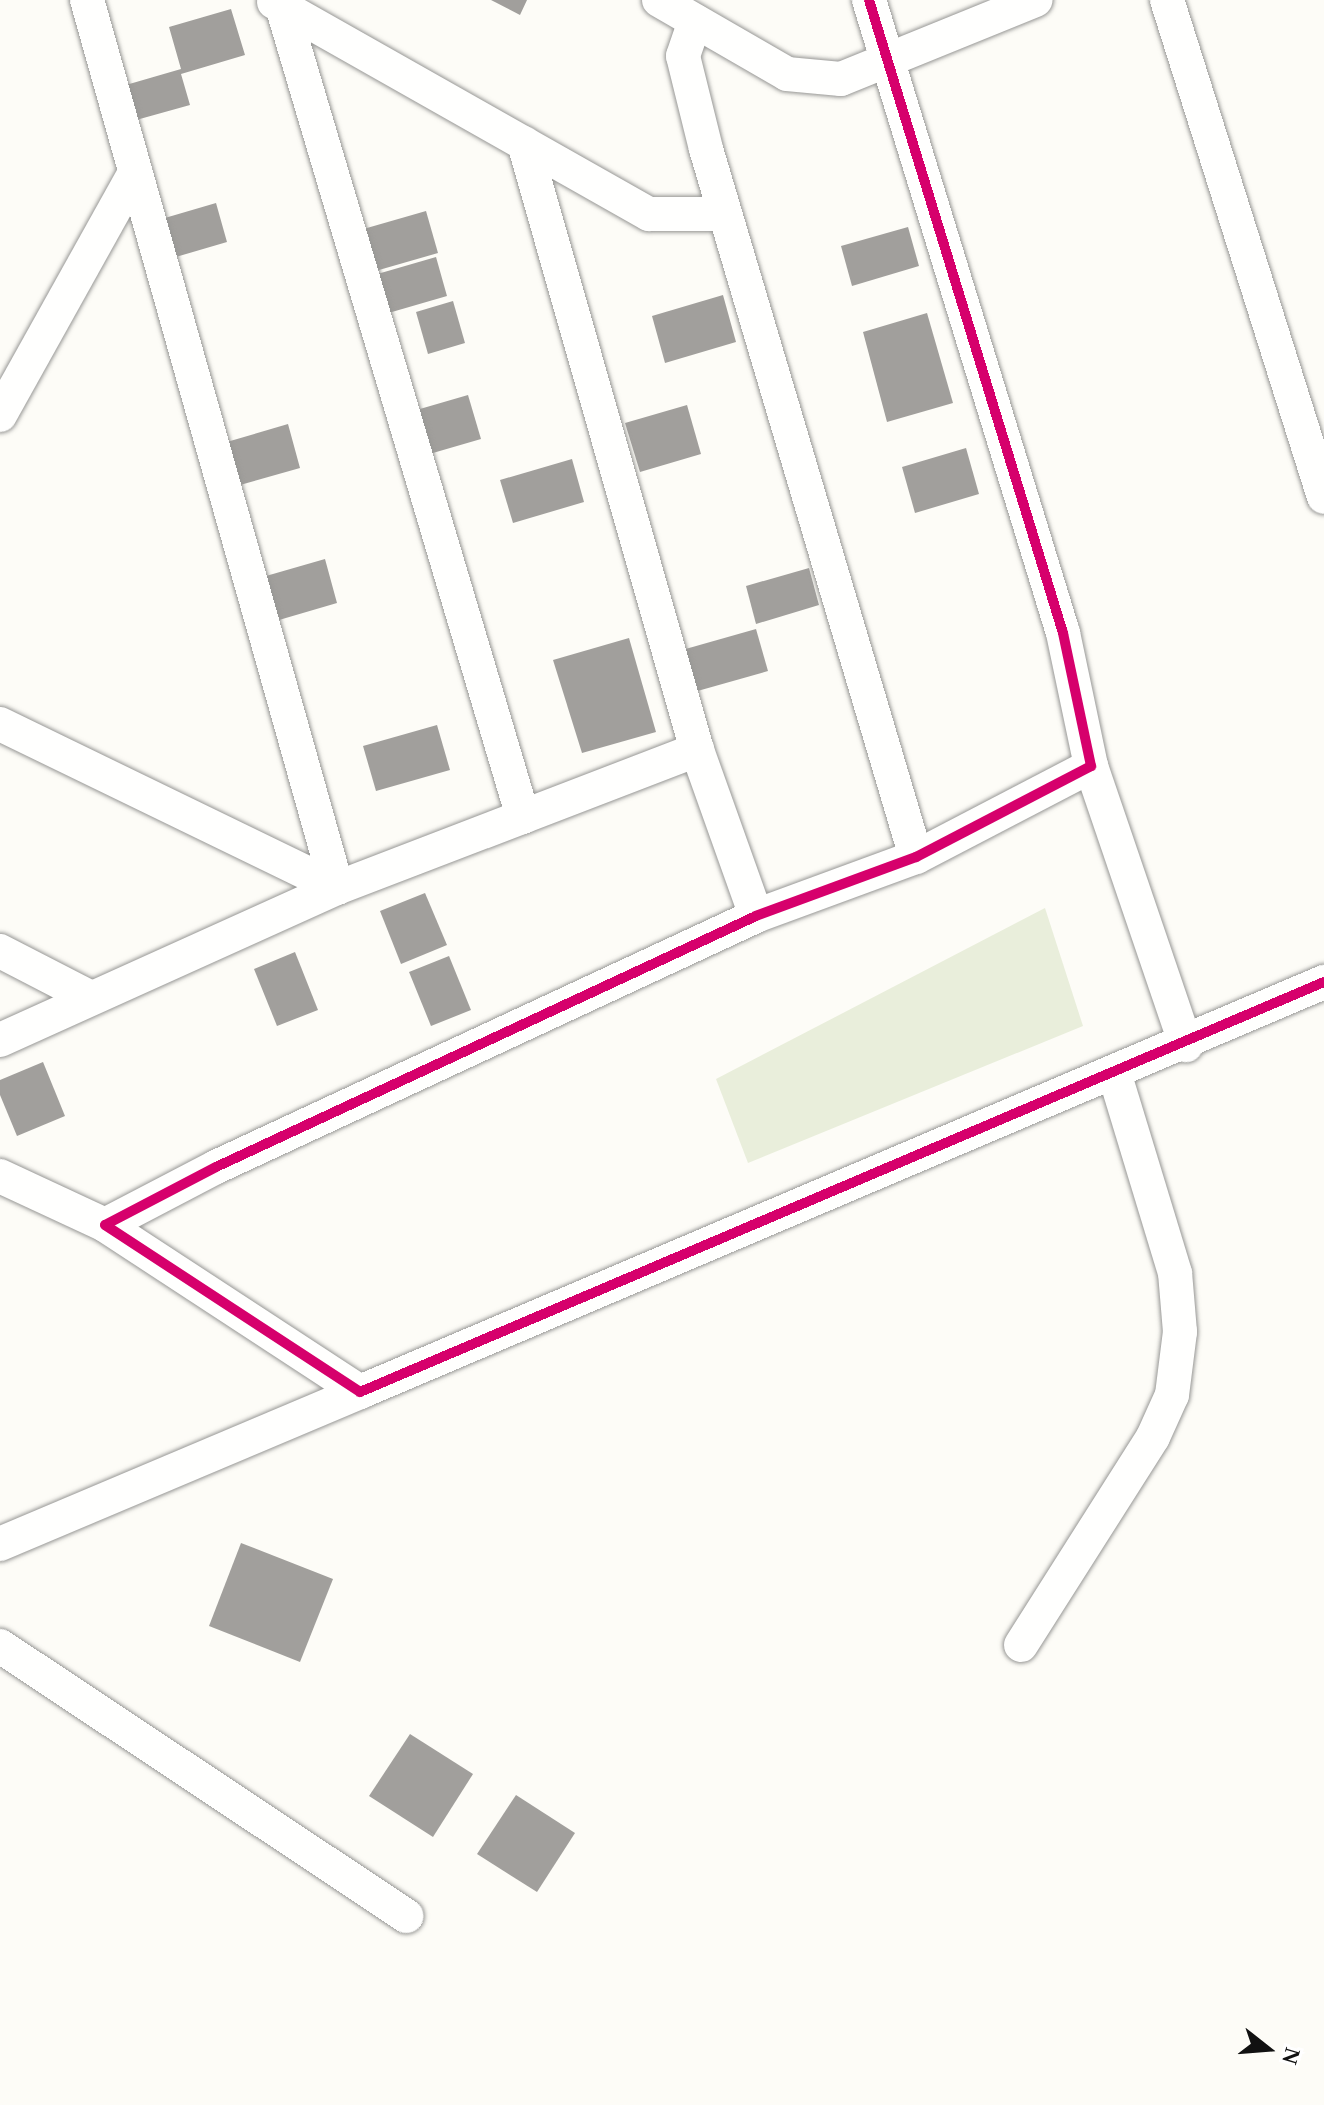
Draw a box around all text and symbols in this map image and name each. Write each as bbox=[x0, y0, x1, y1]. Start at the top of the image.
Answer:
north arrow bbox=[1228, 2009, 1308, 2089]
text: N bbox=[1277, 2045, 1306, 2067]

